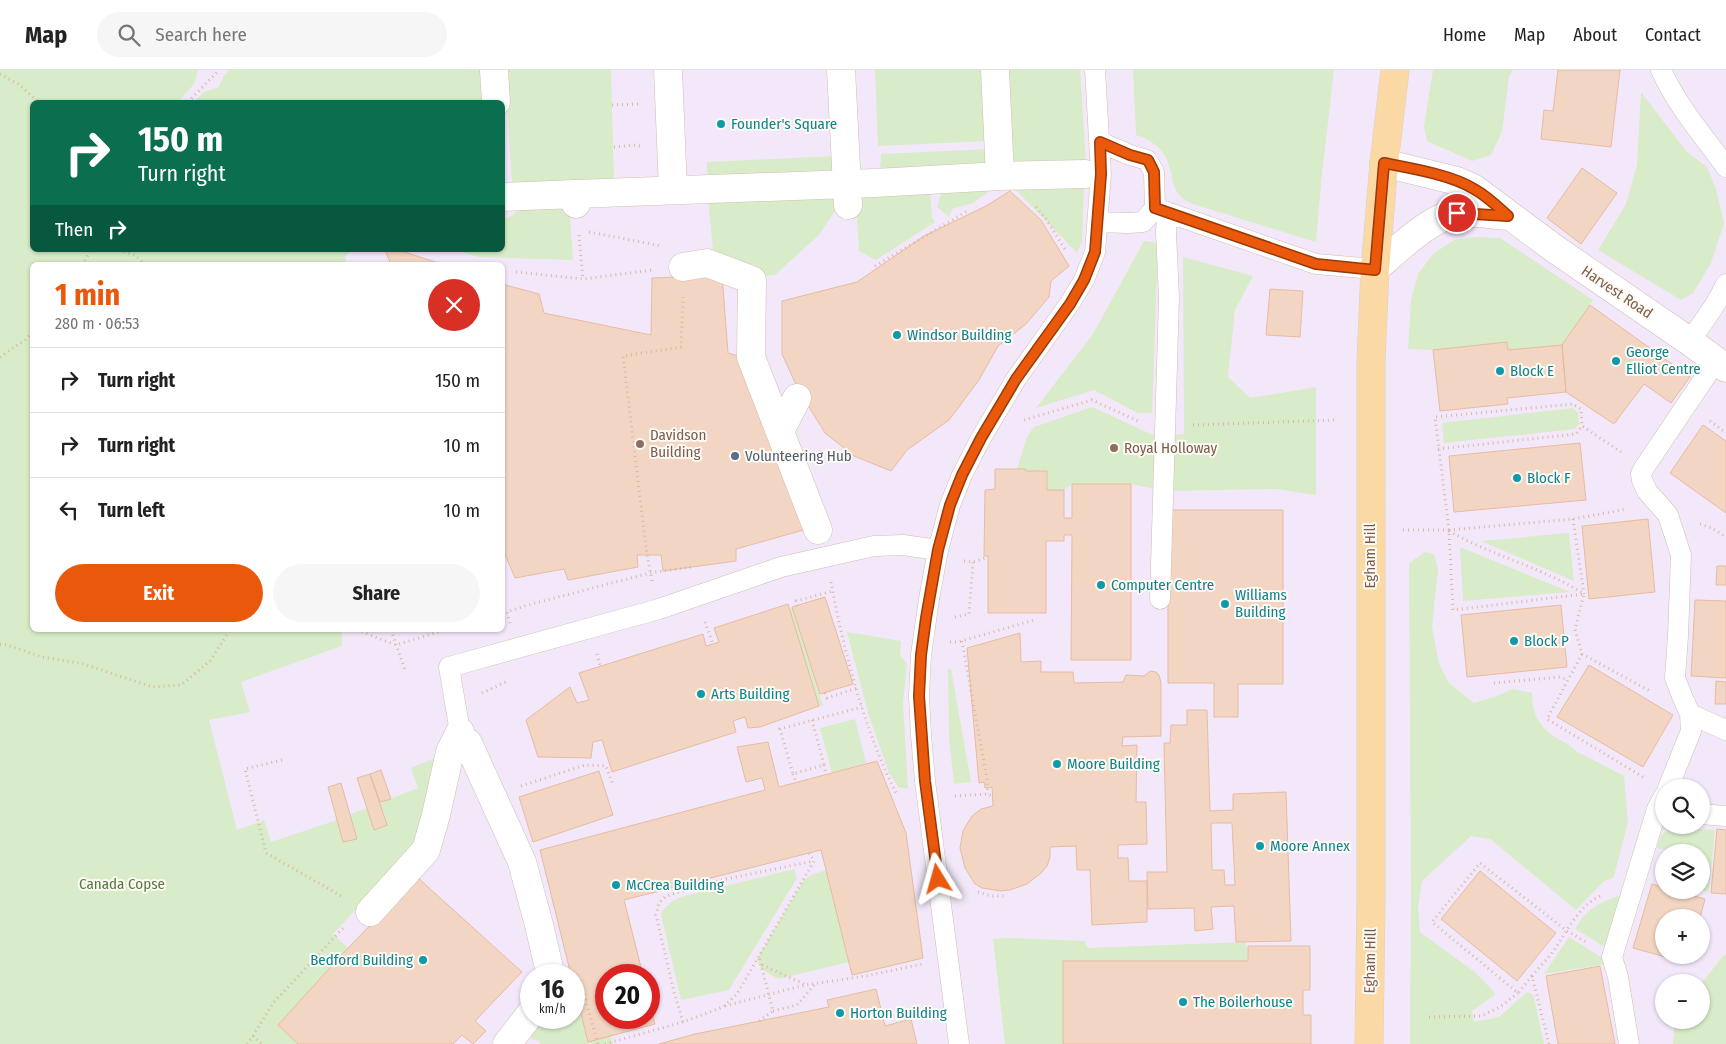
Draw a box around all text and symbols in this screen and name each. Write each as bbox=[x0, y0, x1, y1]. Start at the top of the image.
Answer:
search box bbox=[97, 12, 447, 57]
text: Map bbox=[25, 21, 67, 49]
icon: search bbox=[115, 21, 143, 49]
text: Search here bbox=[155, 23, 247, 46]
text: Home bbox=[1443, 24, 1486, 46]
text: Map bbox=[1514, 24, 1545, 46]
text: About bbox=[1573, 24, 1617, 46]
text: Contact bbox=[1645, 24, 1701, 46]
place label: Founder's Square bbox=[731, 115, 837, 133]
text: 150 m bbox=[138, 118, 223, 160]
marker: Founder's Square bbox=[715, 118, 727, 130]
icon: right bbox=[55, 120, 120, 185]
text: Turn right bbox=[138, 160, 226, 187]
pin bbox=[1436, 192, 1478, 234]
icon: arrive bbox=[1443, 199, 1471, 227]
icon: right bbox=[103, 215, 131, 243]
text: Then bbox=[55, 218, 93, 241]
street label: Harvest Road bbox=[1578, 262, 1656, 322]
text: 1 min bbox=[55, 277, 120, 313]
button: close bbox=[428, 279, 480, 331]
text: 280 m · 06:53 bbox=[55, 314, 140, 333]
place label: Windsor Building bbox=[907, 326, 1012, 344]
marker: Windsor Building bbox=[891, 329, 903, 341]
place label: George Elliot Centre bbox=[1626, 343, 1701, 378]
marker: George Elliot Centre bbox=[1610, 355, 1622, 367]
place label: Block E bbox=[1510, 362, 1554, 380]
marker: Block E bbox=[1494, 365, 1506, 377]
icon: right bbox=[55, 366, 83, 394]
text: Turn right bbox=[98, 369, 175, 392]
text: 150 m bbox=[435, 369, 480, 392]
place label: Davidson Building bbox=[650, 426, 706, 461]
icon: right bbox=[55, 431, 83, 459]
text: Turn right bbox=[98, 434, 175, 457]
text: 10 m bbox=[444, 434, 480, 457]
marker: Davidson Building bbox=[634, 438, 646, 450]
place label: Royal Holloway bbox=[1124, 439, 1217, 457]
marker: Royal Holloway bbox=[1108, 442, 1120, 454]
place label: Volunteering Hub bbox=[745, 447, 852, 465]
marker: Volunteering Hub bbox=[729, 450, 741, 462]
place label: Block F bbox=[1527, 469, 1571, 487]
marker: Block F bbox=[1511, 472, 1523, 484]
icon: left bbox=[55, 496, 83, 524]
text: Turn left bbox=[98, 499, 165, 522]
text: 10 m bbox=[444, 499, 480, 522]
street label: Egham Hill bbox=[1361, 524, 1379, 588]
button: Exit bbox=[55, 564, 263, 622]
button: Share bbox=[273, 564, 480, 622]
place label: Computer Centre bbox=[1111, 576, 1214, 594]
marker: Computer Centre bbox=[1095, 579, 1107, 591]
place label: Williams Building bbox=[1235, 586, 1287, 621]
marker: Williams Building bbox=[1219, 598, 1231, 610]
place label: Block P bbox=[1524, 632, 1569, 650]
marker: Block P bbox=[1508, 635, 1520, 647]
place label: Arts Building bbox=[711, 685, 789, 703]
marker: Arts Building bbox=[695, 688, 707, 700]
place label: Moore Building bbox=[1067, 755, 1160, 773]
marker: Moore Building bbox=[1051, 758, 1063, 770]
map controls bbox=[1655, 779, 1710, 1029]
button: search bbox=[1655, 779, 1710, 834]
place label: Moore Annex bbox=[1270, 837, 1350, 855]
marker: Moore Annex bbox=[1254, 840, 1266, 852]
button: layers bbox=[1655, 844, 1710, 899]
position arrow bbox=[911, 852, 963, 904]
park label: Canada Copse bbox=[79, 875, 165, 893]
place label: McCrea Building bbox=[626, 876, 724, 894]
marker: McCrea Building bbox=[610, 879, 622, 891]
button: + bbox=[1655, 909, 1710, 964]
street label: Egham Hill bbox=[1360, 928, 1380, 994]
place label: Bedford Building bbox=[310, 951, 413, 969]
marker: Bedford Building bbox=[417, 954, 429, 966]
speed limit sign: 20 bbox=[595, 964, 660, 1029]
button: − bbox=[1655, 974, 1710, 1029]
text: 16 bbox=[541, 975, 564, 1005]
place label: The Boilerhouse bbox=[1193, 993, 1293, 1011]
marker: The Boilerhouse bbox=[1177, 996, 1189, 1008]
text: km/h bbox=[539, 1002, 566, 1016]
place label: Horton Building bbox=[850, 1004, 947, 1022]
marker: Horton Building bbox=[834, 1007, 846, 1019]

